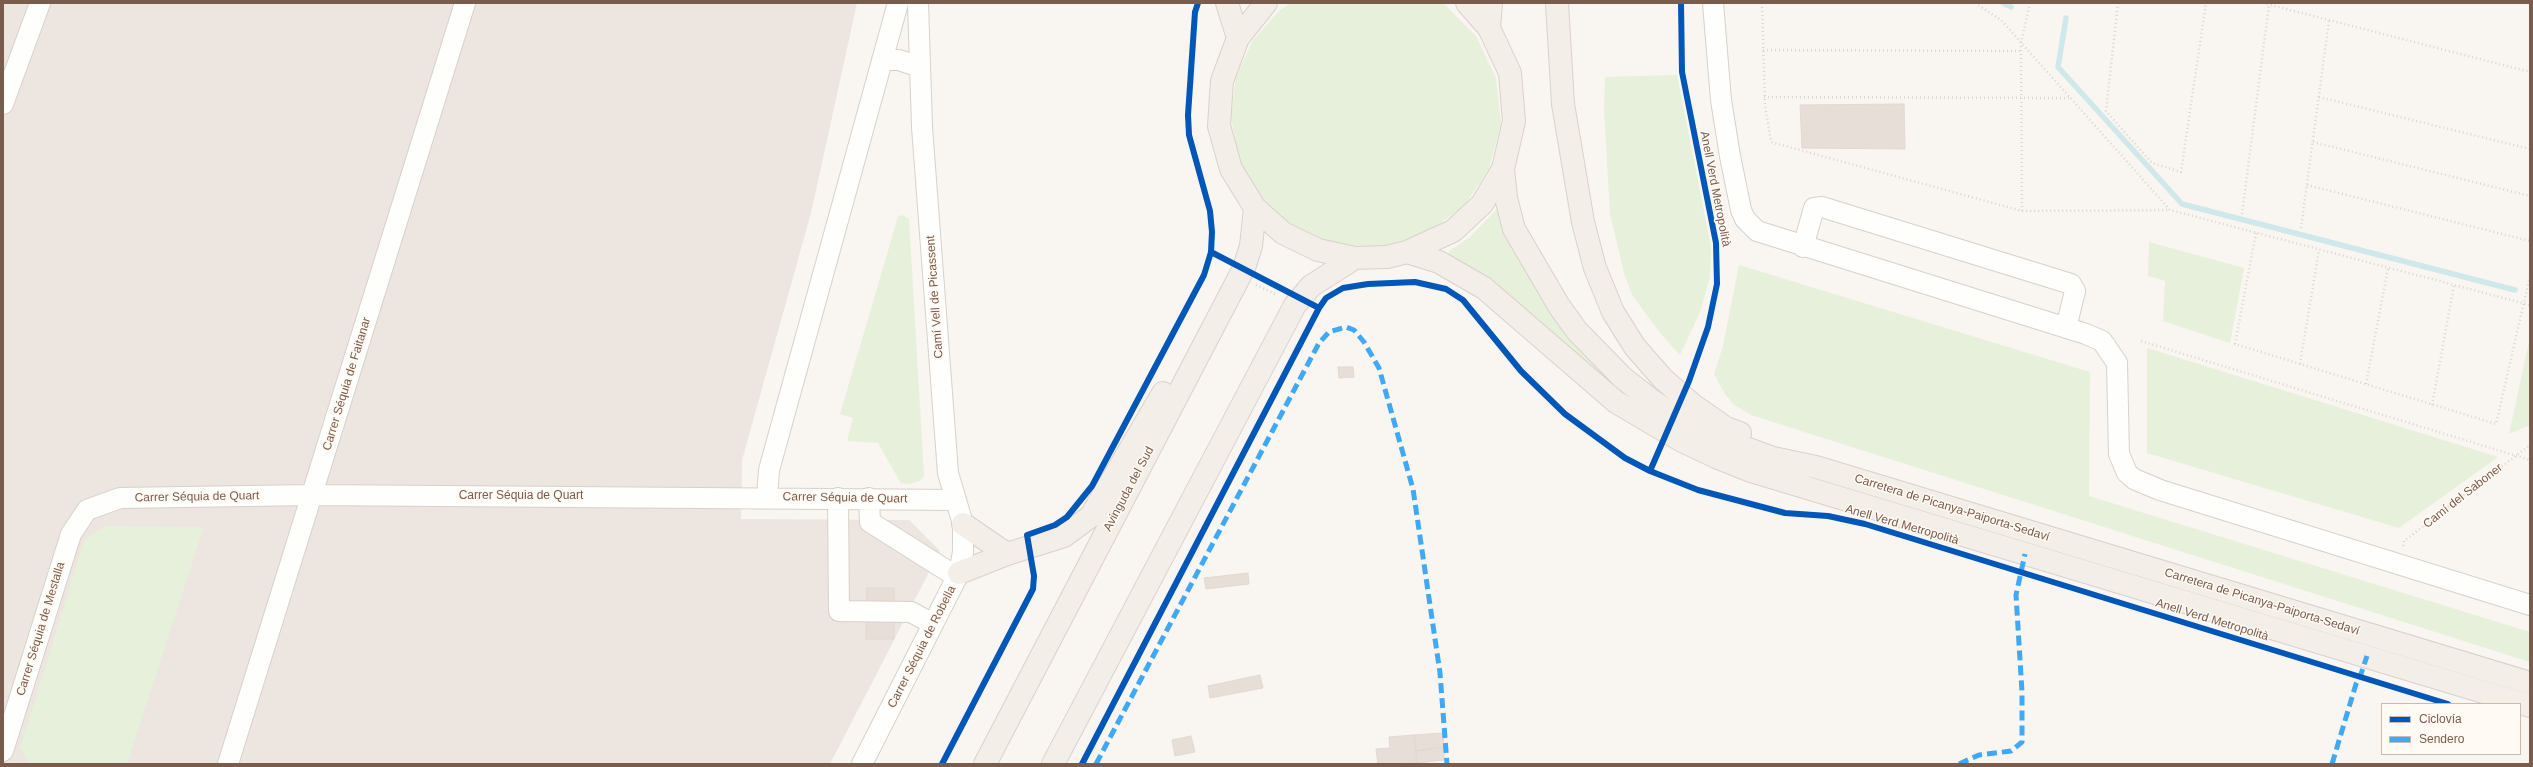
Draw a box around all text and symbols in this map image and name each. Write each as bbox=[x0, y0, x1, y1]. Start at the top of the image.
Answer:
street label: Anell Verd Metropolità bbox=[1697, 130, 1733, 248]
street label: Camí Vell de Picassent bbox=[924, 235, 946, 359]
street label: Carrer Séquia de Faitanar bbox=[320, 316, 374, 452]
street label: Avinguda del Sud bbox=[1101, 444, 1157, 534]
street label: Camí del Saboner bbox=[2420, 461, 2506, 531]
street label: Carretera de Picanya-Paiporta-Sedaví bbox=[1853, 471, 2051, 545]
street label: Carrer Séquia de Quart bbox=[135, 489, 259, 505]
street label: Carrer Séquia de Quart bbox=[459, 489, 583, 503]
street label: Carrer Séquia de Quart bbox=[783, 490, 907, 506]
street label: Anell Verd Metropolità bbox=[1844, 502, 1960, 548]
street label: Carrer Séquia de Mestalla bbox=[14, 560, 68, 698]
street label: Carretera de Picanya-Paiporta-Sedaví bbox=[2163, 565, 2361, 639]
street label: Carrer Séquia de Robella bbox=[885, 583, 959, 711]
street label: Anell Verd Metropolità bbox=[2154, 596, 2270, 644]
legend bbox=[2381, 703, 2521, 755]
text: Ciclovía bbox=[2419, 712, 2462, 726]
text: Sendero bbox=[2419, 732, 2464, 746]

